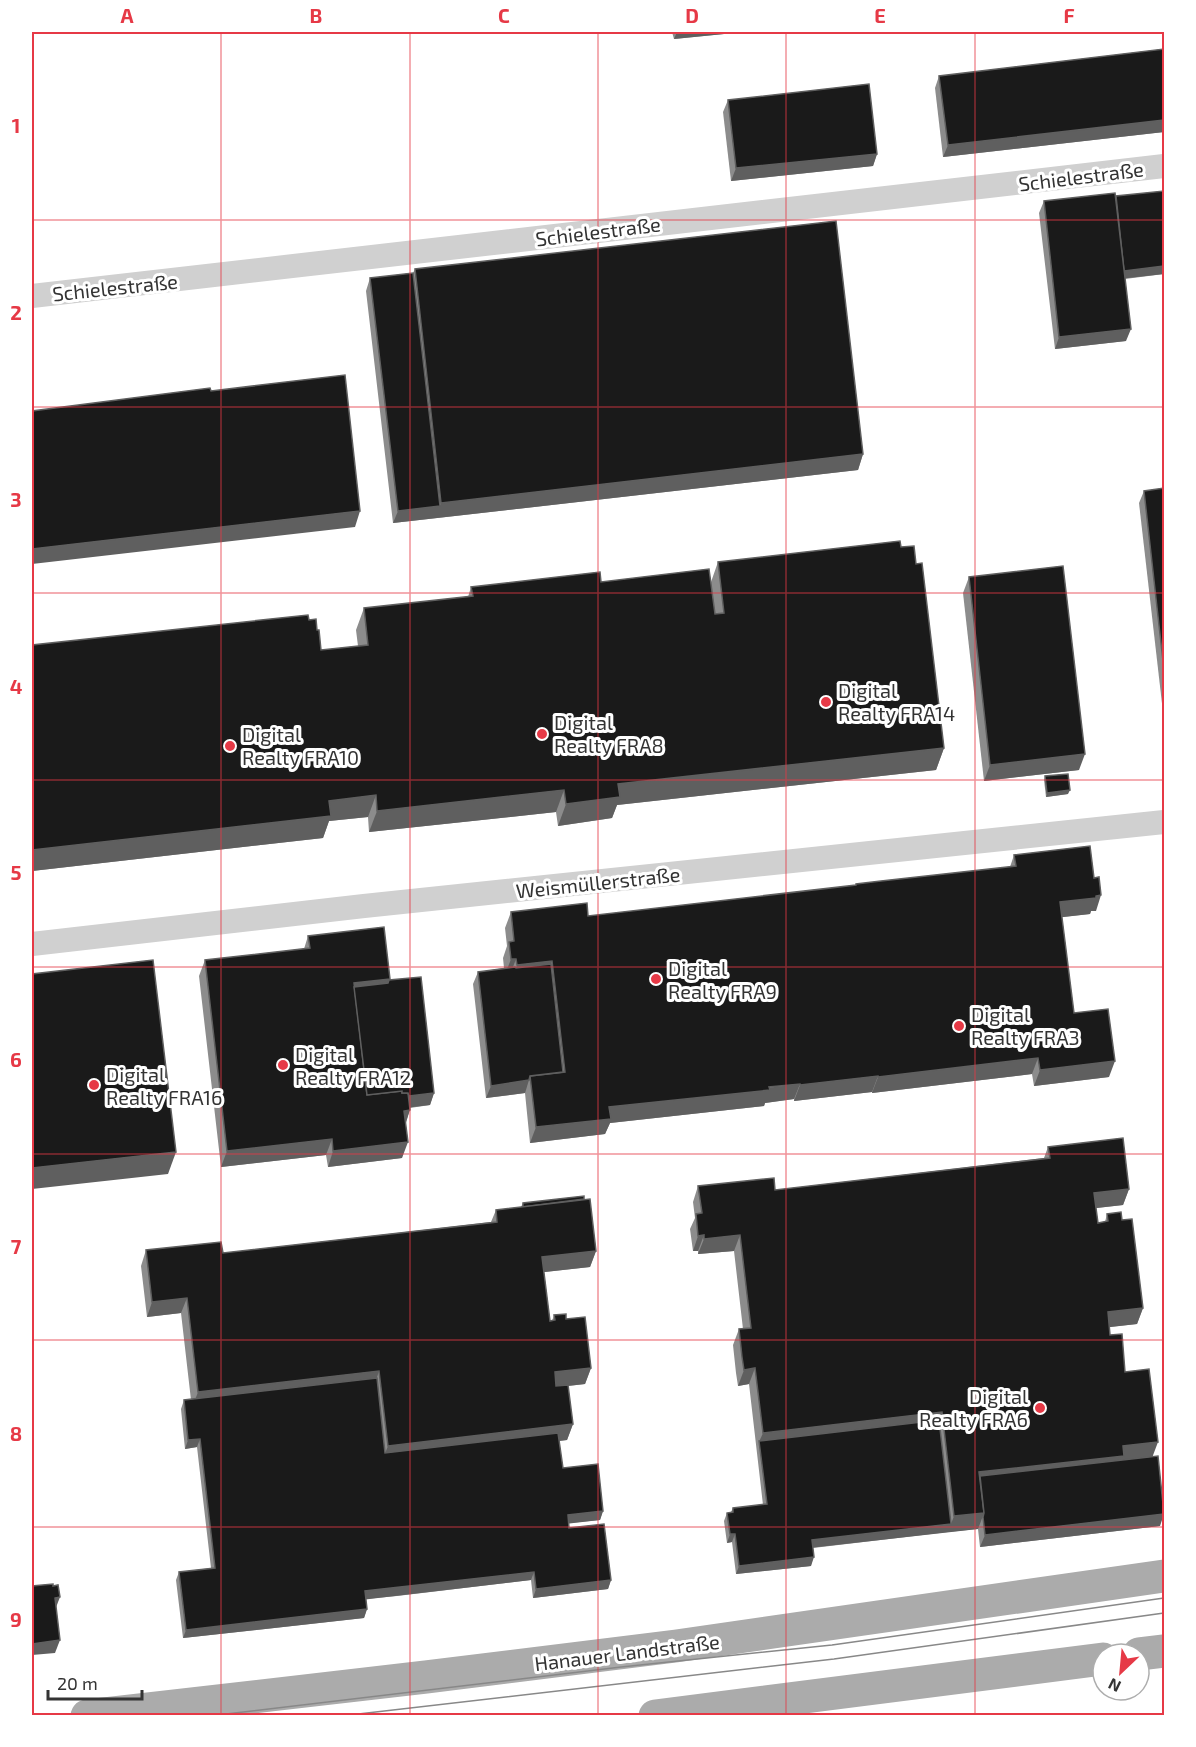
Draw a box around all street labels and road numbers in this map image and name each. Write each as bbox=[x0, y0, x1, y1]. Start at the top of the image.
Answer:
street label: Schielestraße bbox=[1017, 156, 1145, 196]
street label: Schielestraße bbox=[534, 211, 662, 251]
street label: Schielestraße bbox=[51, 268, 179, 306]
street label: Weismüllerstraße bbox=[515, 861, 681, 903]
street label: Hanauer Landstraße bbox=[533, 1629, 721, 1675]

